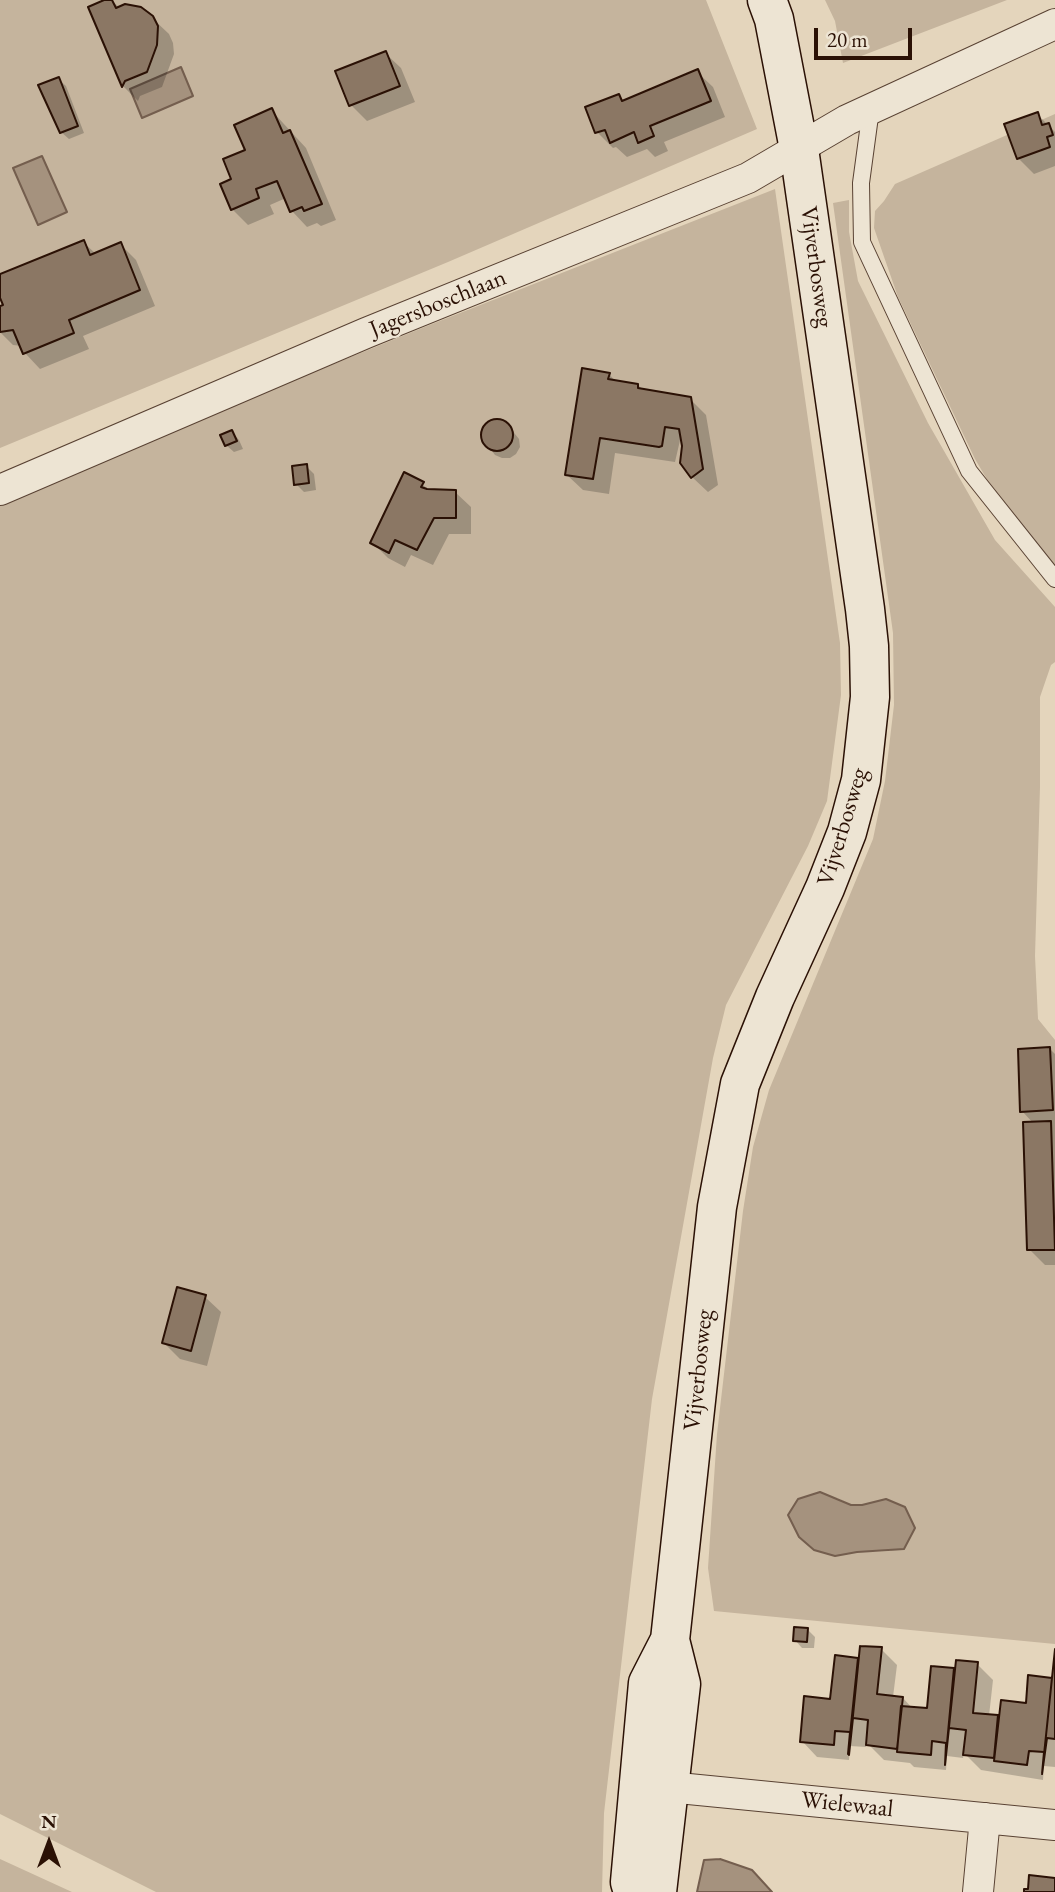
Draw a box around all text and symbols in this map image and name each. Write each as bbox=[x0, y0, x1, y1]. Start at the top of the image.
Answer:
scale bar bbox=[817, 14, 915, 58]
text: 20 m bbox=[827, 26, 868, 53]
street label: Vijverbosweg bbox=[793, 205, 839, 329]
street label: Jagersboschlaan bbox=[365, 263, 511, 345]
street label: Vijverbosweg bbox=[811, 765, 875, 889]
street label: Vijverbosweg bbox=[678, 1308, 720, 1432]
street label: Wielewaal bbox=[799, 1786, 895, 1824]
north arrow bbox=[14, 1808, 84, 1878]
text: N bbox=[41, 1809, 57, 1834]

